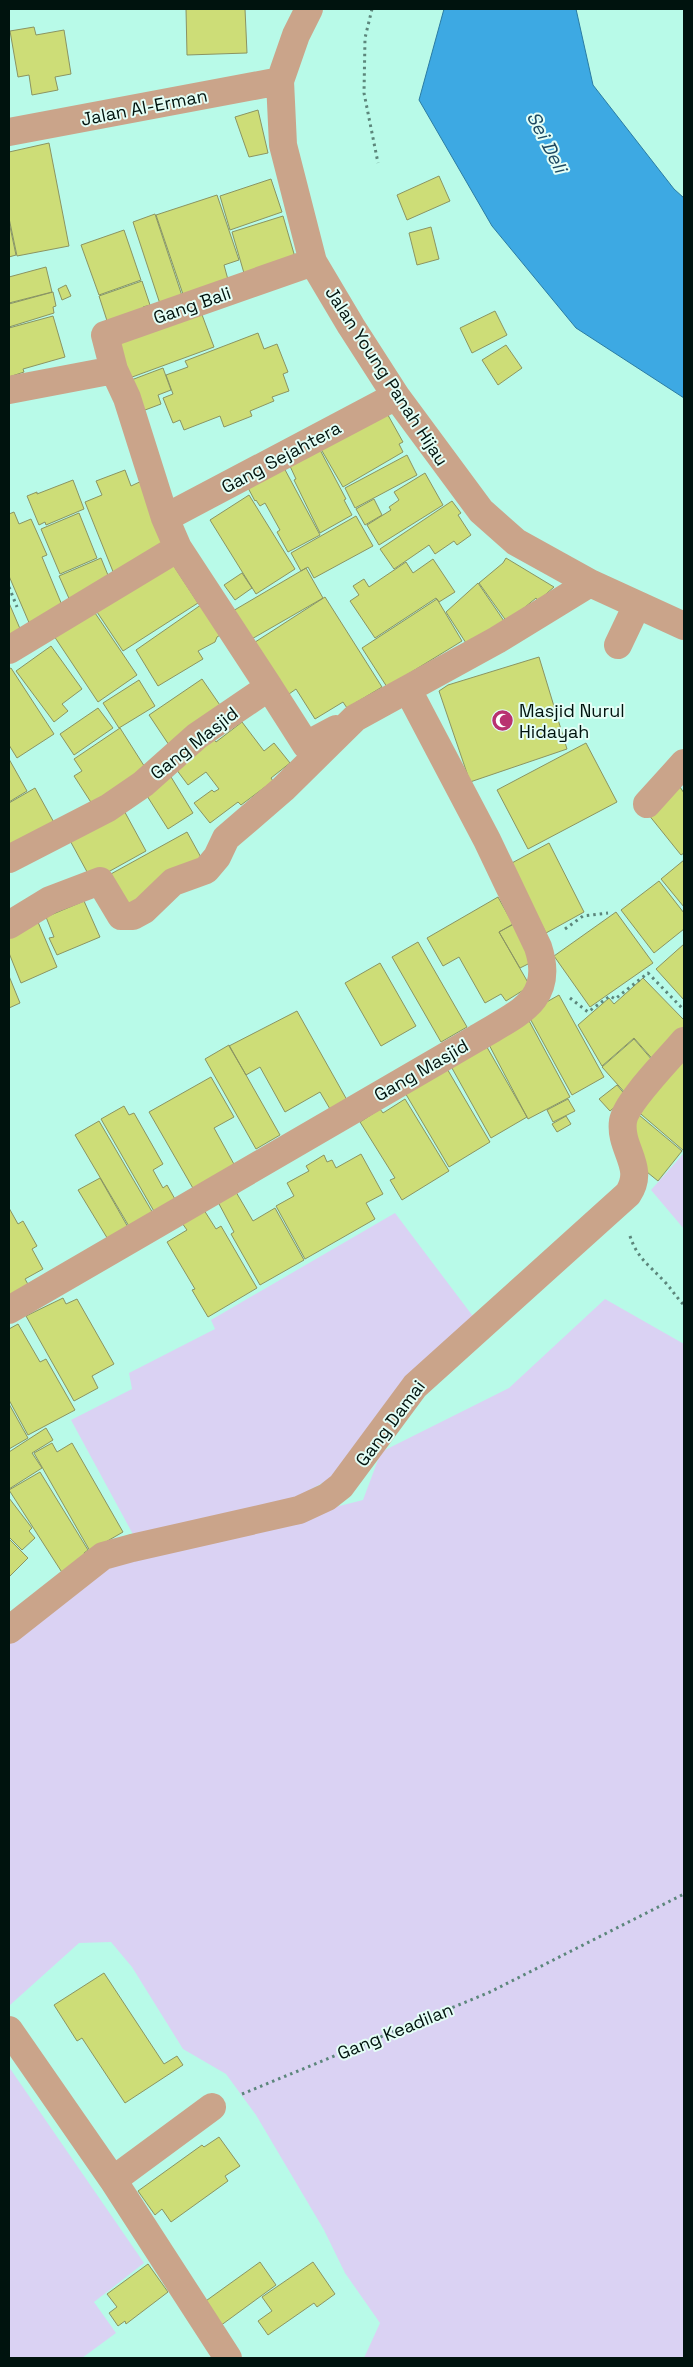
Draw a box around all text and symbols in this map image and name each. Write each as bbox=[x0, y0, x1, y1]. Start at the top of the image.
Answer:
street label: Jalan Al-Erman bbox=[79, 83, 209, 131]
water label: Sei Deli bbox=[521, 107, 574, 179]
street label: Gang Bali bbox=[150, 281, 234, 329]
street label: Jalan Young Panah Hijau bbox=[320, 282, 454, 470]
street label: Gang Sejahtera bbox=[217, 416, 345, 498]
place label: Masjid Nurul Hidayah bbox=[519, 699, 625, 743]
street label: Gang Masjid bbox=[145, 702, 243, 784]
mosque icon: Masjid Nurul Hidayah bbox=[491, 708, 515, 732]
street label: Gang Masjid bbox=[370, 1034, 472, 1106]
street label: Gang Damai bbox=[350, 1375, 430, 1471]
street label: Gang Keadilan bbox=[334, 1997, 456, 2065]

